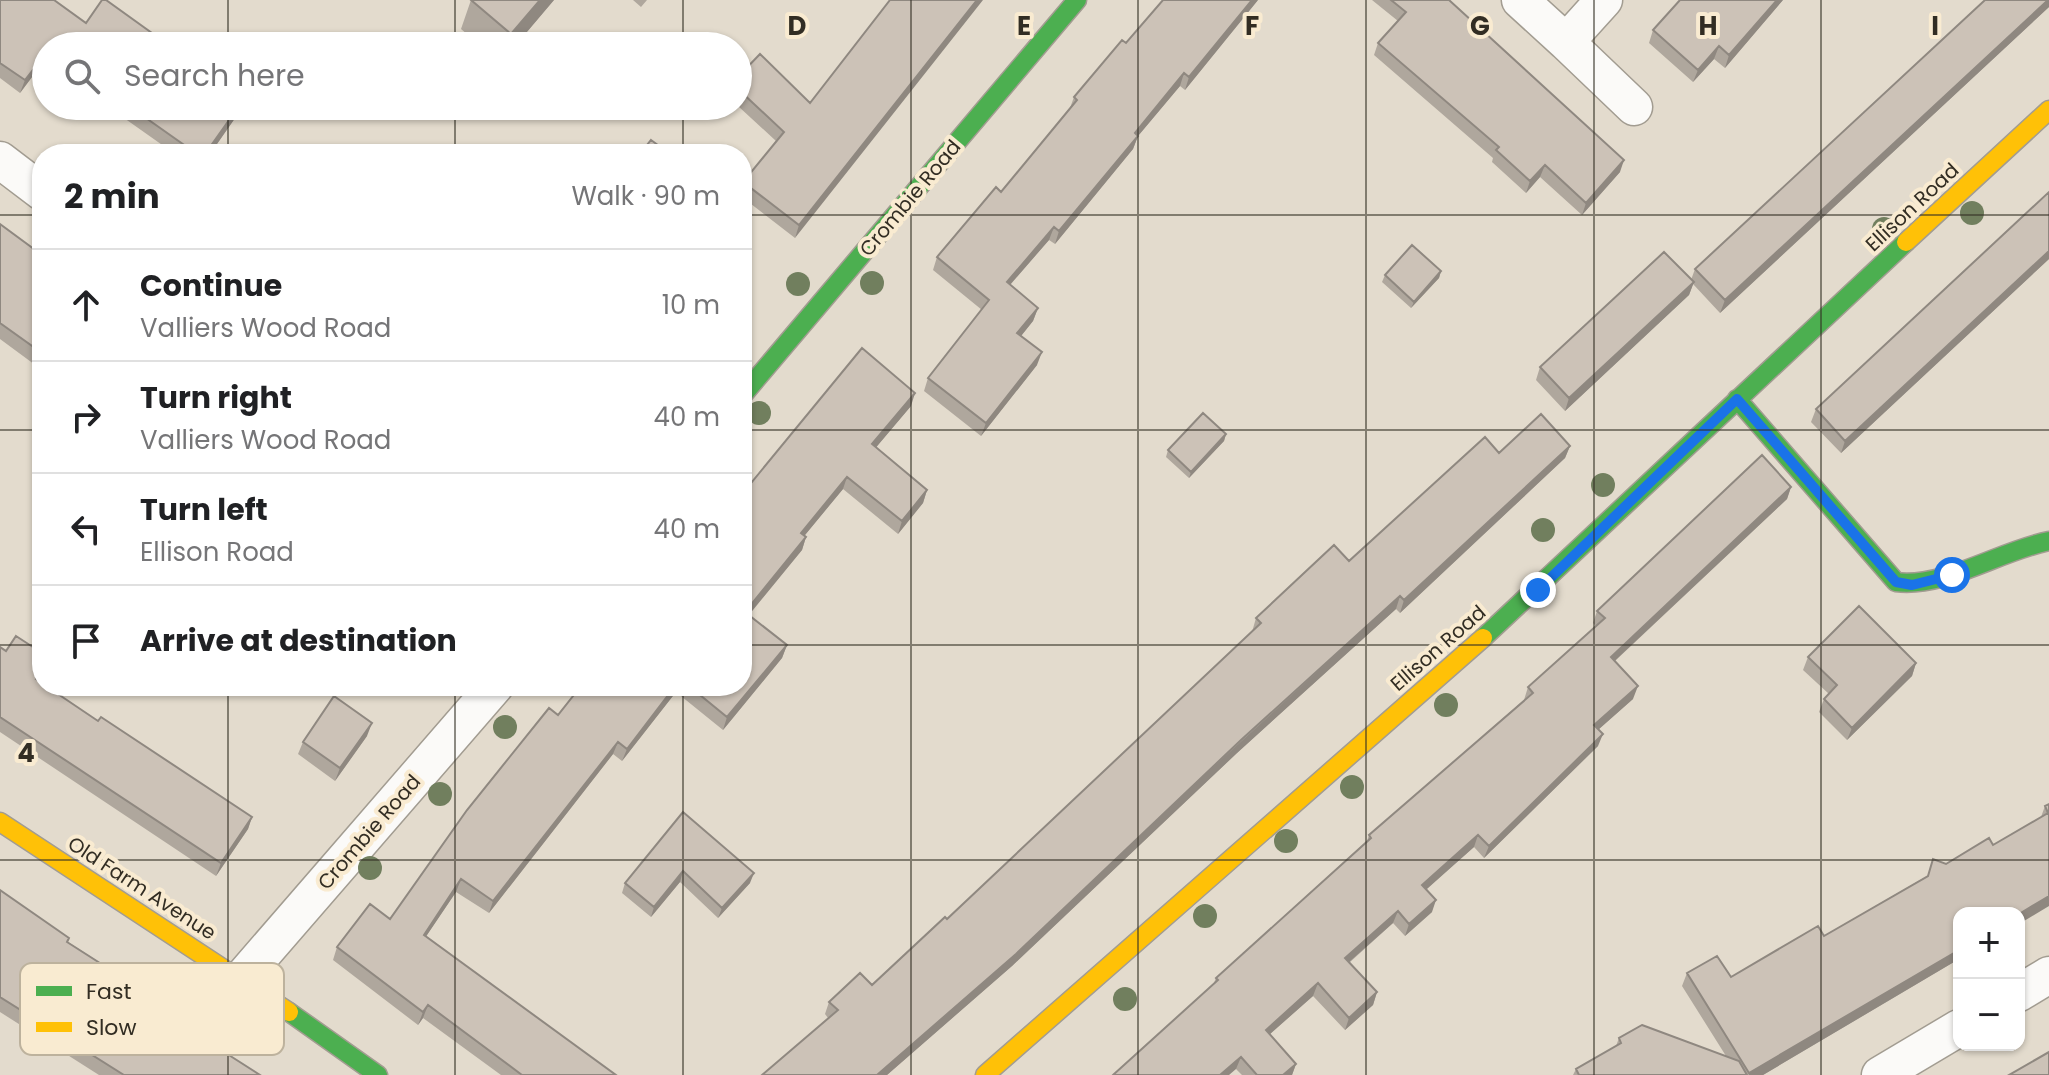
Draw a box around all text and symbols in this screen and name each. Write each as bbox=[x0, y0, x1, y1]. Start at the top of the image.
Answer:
text: D bbox=[788, 8, 807, 44]
text: E bbox=[1017, 8, 1031, 44]
text: F bbox=[1245, 8, 1259, 44]
text: G bbox=[1470, 8, 1490, 44]
text: H bbox=[1698, 8, 1718, 44]
text: I bbox=[1931, 8, 1939, 44]
search box bbox=[32, 32, 752, 120]
icon: search bbox=[60, 54, 104, 98]
text: Search here bbox=[124, 54, 305, 97]
street label: Crombie Road bbox=[853, 134, 967, 262]
street label: Ellison Road bbox=[1859, 156, 1965, 258]
text: 2 min bbox=[64, 172, 160, 220]
text: Walk · 90 m bbox=[571, 178, 720, 214]
text: Continue bbox=[140, 264, 282, 307]
icon: ahead bbox=[64, 283, 108, 327]
text: 10 m bbox=[662, 287, 720, 323]
text: Valliers Wood Road bbox=[140, 310, 391, 346]
text: Turn right bbox=[140, 376, 292, 419]
icon: right bbox=[64, 395, 108, 439]
text: 40 m bbox=[654, 399, 720, 435]
text: Valliers Wood Road bbox=[140, 422, 391, 458]
text: Turn left bbox=[140, 488, 268, 531]
icon: left bbox=[64, 507, 108, 551]
text: 40 m bbox=[654, 511, 720, 547]
text: Ellison Road bbox=[140, 534, 294, 570]
route start bbox=[1934, 557, 1970, 593]
route end bbox=[1520, 572, 1556, 608]
street label: Ellison Road bbox=[1384, 599, 1492, 697]
icon: arrive bbox=[64, 619, 108, 663]
text: Arrive at destination bbox=[140, 619, 457, 662]
text: 4 bbox=[17, 735, 35, 771]
street label: Crombie Road bbox=[311, 768, 427, 896]
street label: Old Farm Avenue bbox=[62, 830, 222, 946]
map controls bbox=[1953, 907, 2025, 1051]
button: + bbox=[1953, 907, 2025, 979]
legend bbox=[20, 963, 284, 1055]
text: Fast bbox=[86, 976, 131, 1007]
button: − bbox=[1953, 979, 2025, 1051]
text: Slow bbox=[86, 1012, 136, 1043]

